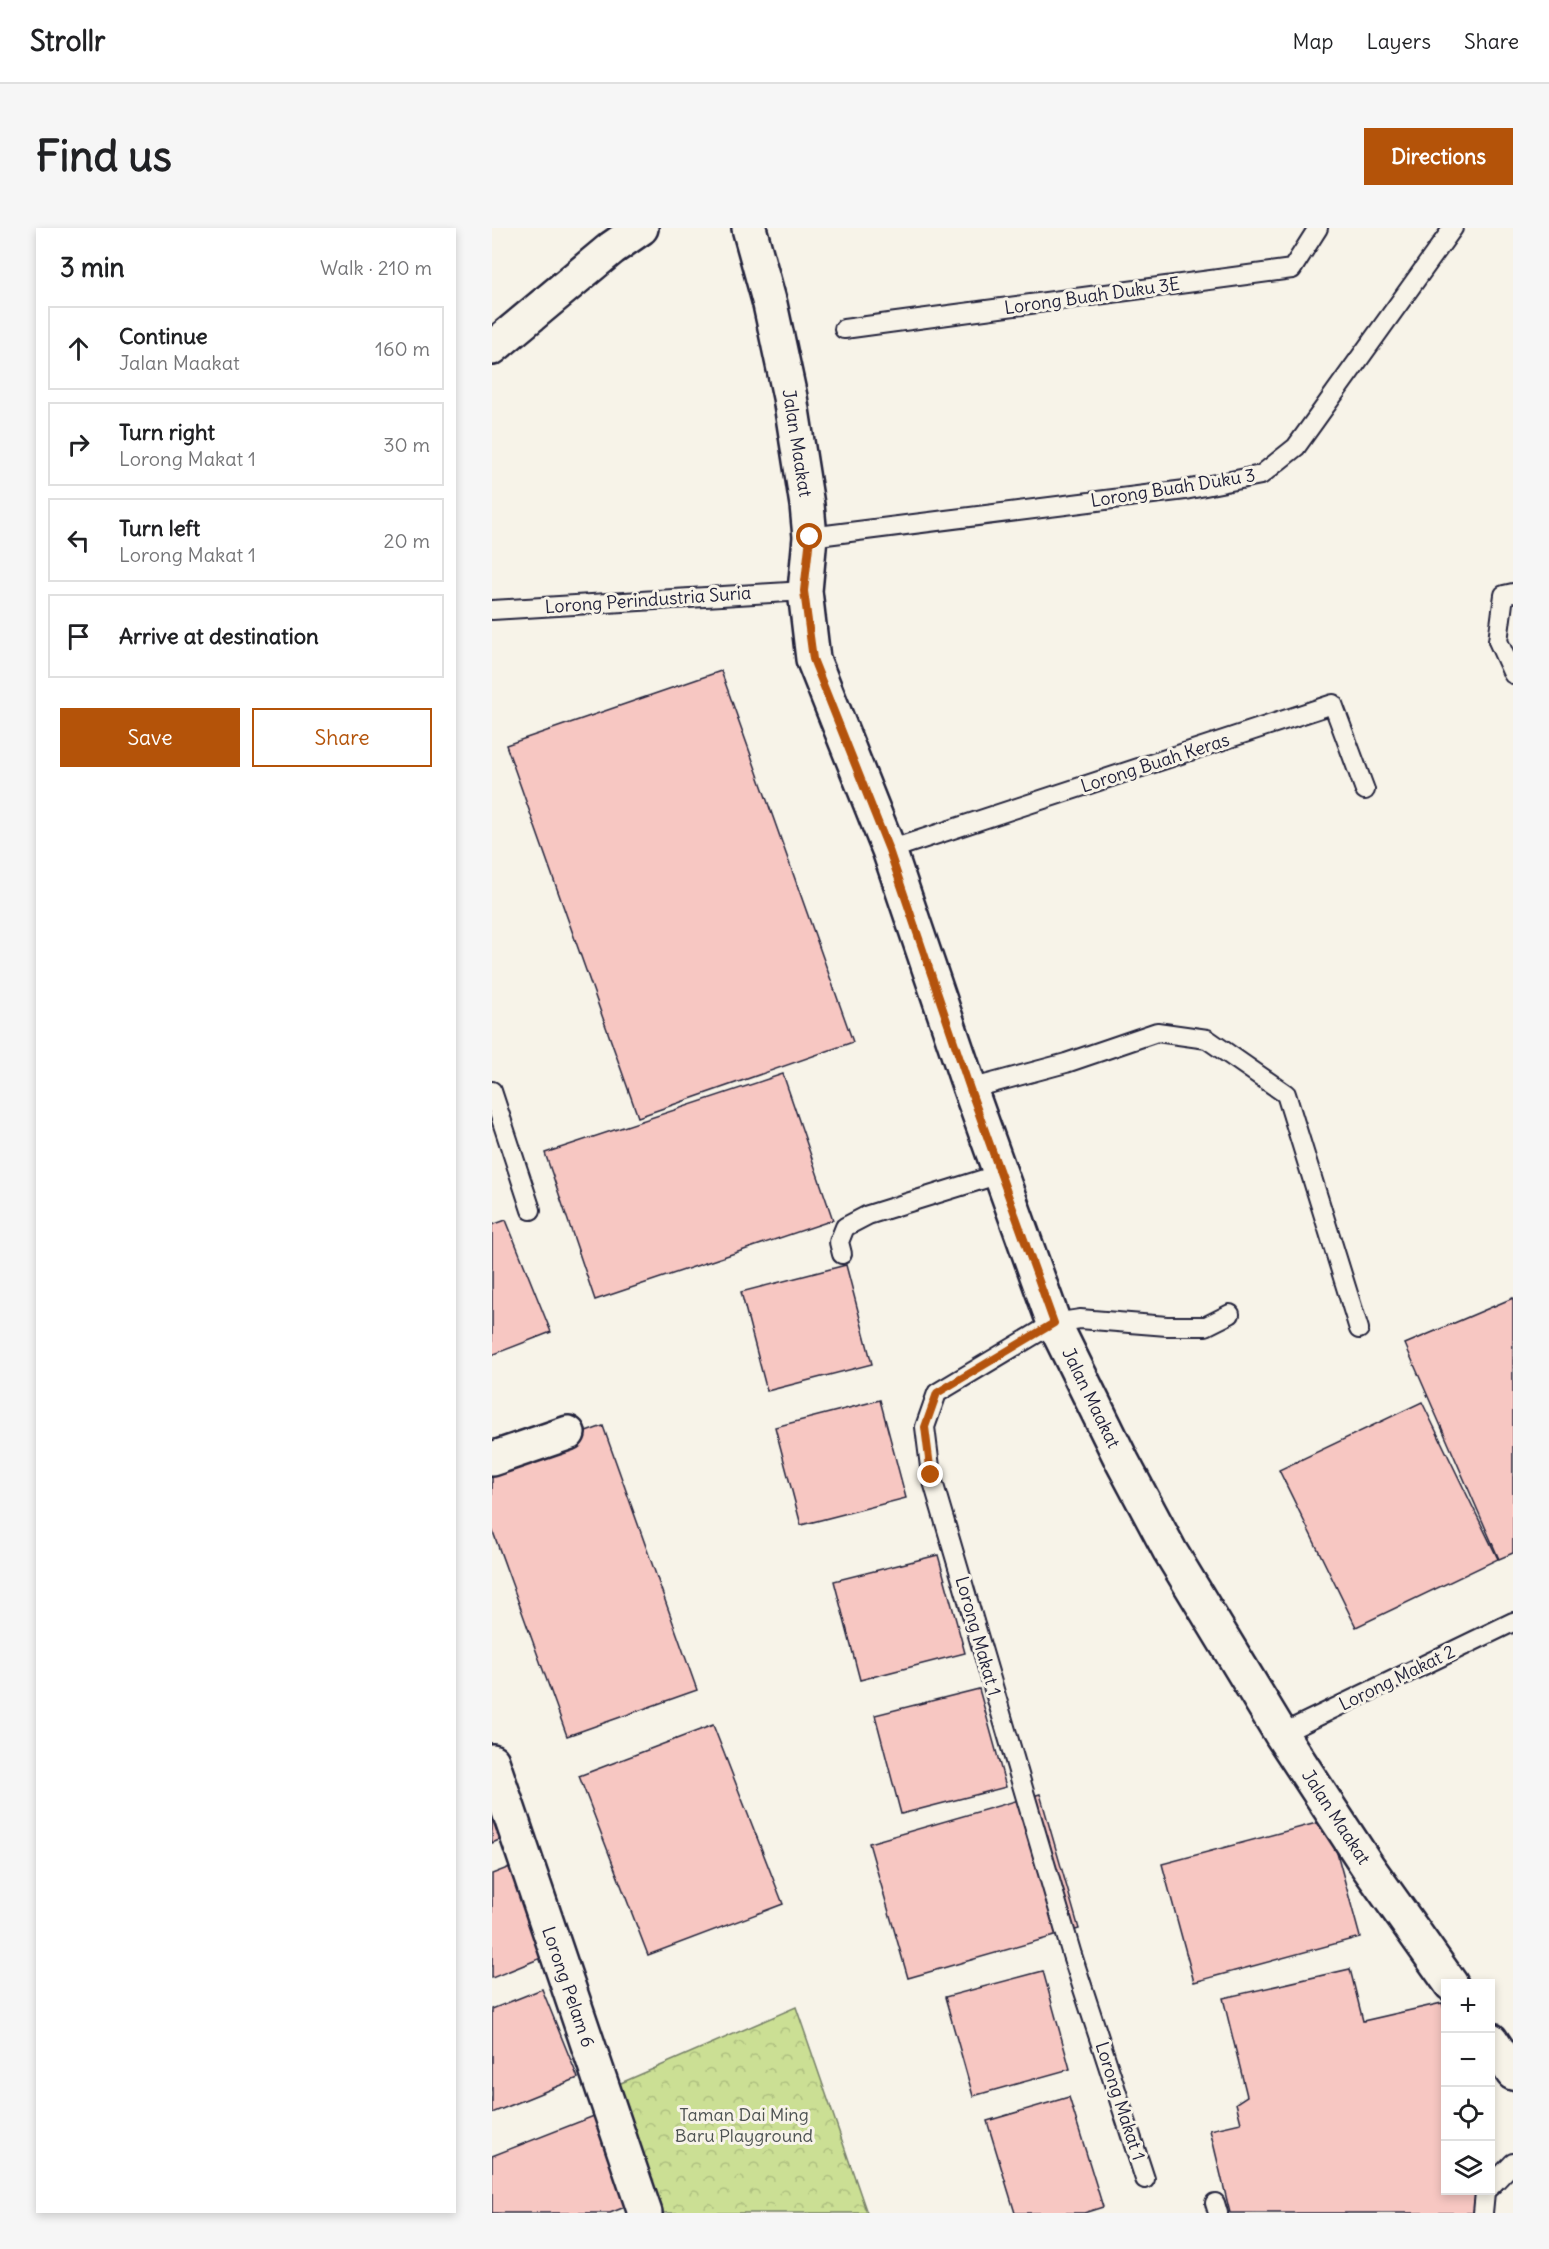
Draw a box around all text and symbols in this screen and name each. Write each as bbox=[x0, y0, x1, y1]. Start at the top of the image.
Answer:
text: Strollr bbox=[30, 23, 105, 59]
text: Map bbox=[1293, 28, 1333, 55]
text: Layers bbox=[1366, 28, 1431, 55]
text: Share bbox=[1464, 28, 1519, 55]
button: Directions bbox=[1364, 128, 1513, 185]
text: Find us bbox=[36, 130, 172, 182]
text: 3 min bbox=[60, 251, 125, 284]
text: Walk · 210 m bbox=[320, 255, 432, 280]
street label: Lorong Buah Duku 3E bbox=[1003, 272, 1181, 319]
text: Continue bbox=[119, 322, 208, 350]
icon: ahead bbox=[62, 332, 95, 365]
text: 160 m bbox=[375, 336, 430, 361]
text: Jalan Maakat bbox=[119, 350, 240, 375]
street label: Jalan Maakat bbox=[778, 387, 817, 498]
text: Turn right bbox=[119, 418, 215, 446]
icon: right bbox=[62, 428, 95, 461]
text: 30 m bbox=[383, 432, 430, 457]
text: Lorong Makat 1 bbox=[119, 446, 256, 471]
street label: Lorong Buah Duku 3 bbox=[1089, 463, 1257, 512]
text: Turn left bbox=[119, 514, 200, 542]
route start bbox=[796, 523, 822, 549]
icon: left bbox=[62, 524, 95, 557]
text: 20 m bbox=[384, 528, 430, 553]
text: Lorong Makat 1 bbox=[119, 542, 256, 567]
street label: Lorong Perindustria Suria bbox=[544, 581, 752, 618]
icon: arrive bbox=[62, 620, 95, 653]
text: Arrive at destination bbox=[119, 622, 319, 650]
button: Save bbox=[60, 708, 240, 767]
button: Share bbox=[252, 708, 432, 767]
street label: Lorong Buah Keras bbox=[1078, 728, 1232, 797]
street label: Jalan Maakat bbox=[1057, 1344, 1126, 1452]
route end bbox=[917, 1461, 943, 1487]
street label: Lorong Makat 1 bbox=[950, 1573, 1007, 1698]
street label: Lorong Makat 2 bbox=[1335, 1640, 1459, 1716]
street label: Jalan Maakat bbox=[1297, 1765, 1376, 1869]
street label: Lorong Pelam 6 bbox=[537, 1923, 600, 2050]
map controls bbox=[1441, 1979, 1495, 2195]
button: + bbox=[1441, 1979, 1495, 2033]
button: − bbox=[1441, 2033, 1495, 2087]
street label: Lorong Makat 1 bbox=[1090, 2039, 1150, 2163]
button: locate bbox=[1441, 2087, 1495, 2141]
park label: Taman Dai Ming Baru Playground bbox=[675, 2103, 814, 2147]
button: layers bbox=[1441, 2141, 1495, 2195]

